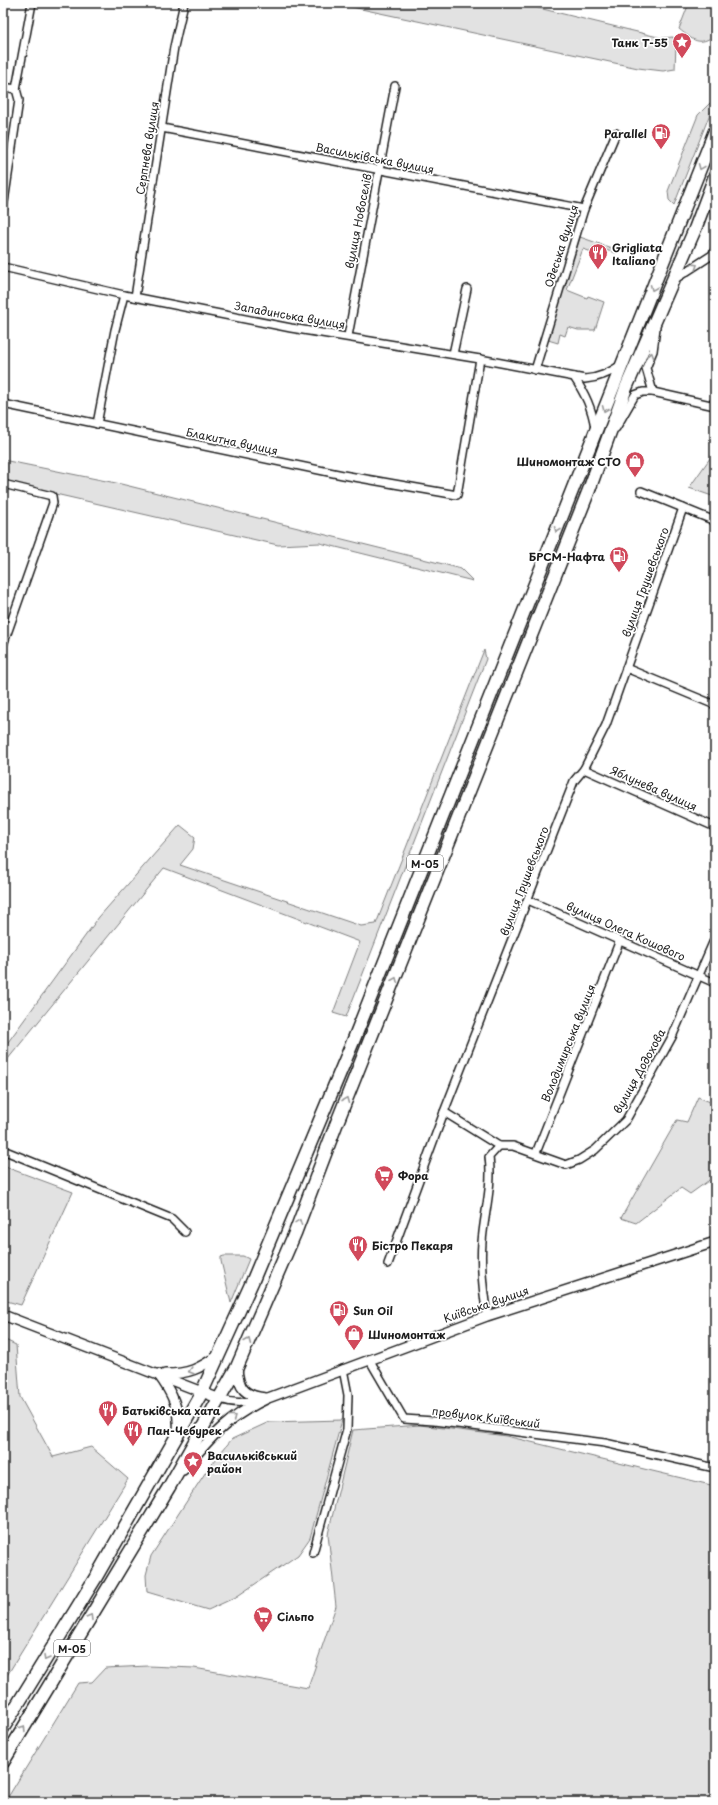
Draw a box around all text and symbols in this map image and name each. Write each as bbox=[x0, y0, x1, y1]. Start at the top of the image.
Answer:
place icon: Танк Т-55 bbox=[671, 31, 693, 59]
place label: Танк Т-55 bbox=[611, 34, 668, 51]
street label: Серпнева вулиця bbox=[131, 100, 163, 196]
fuel station icon: Parallel bbox=[650, 122, 672, 150]
place label: Parallel bbox=[604, 125, 647, 142]
street label: Васильківська вулиця bbox=[314, 138, 436, 178]
one-way arrow bbox=[697, 164, 705, 171]
street label: вулиця Новоселів bbox=[340, 172, 376, 270]
street label: Одеська вулиця bbox=[540, 202, 582, 290]
place label: Grigliata Italiano bbox=[612, 239, 663, 269]
restaurant icon: Grigliata Italiano bbox=[587, 242, 609, 270]
one-way arrow bbox=[691, 263, 698, 271]
one-way arrow bbox=[649, 284, 657, 291]
street label: Западинська вулиця bbox=[233, 297, 347, 333]
one-way arrow bbox=[646, 351, 655, 358]
one-way arrow bbox=[602, 404, 610, 412]
street label: Блакитна вулиця bbox=[185, 423, 280, 459]
shop icon: Шиномонтаж СТО bbox=[624, 450, 646, 478]
place label: Шиномонтаж СТО bbox=[516, 453, 621, 470]
one-way arrow bbox=[554, 525, 562, 533]
street label: вулиця Грушевського bbox=[617, 525, 673, 639]
fuel station icon: БРСМ-Нафта bbox=[608, 545, 630, 573]
place label: БРСМ-Нафта bbox=[529, 548, 606, 565]
street label: Яблунева вулиця bbox=[608, 761, 700, 815]
street label: вулиця Грушевського bbox=[495, 824, 553, 938]
road number: М-05 bbox=[407, 855, 443, 871]
street label: вулиця Олега Кошового bbox=[564, 897, 688, 965]
one-way arrow bbox=[391, 976, 399, 983]
street label: Володимирська вулиця bbox=[537, 981, 599, 1104]
street label: вулиця Додохова bbox=[609, 1025, 669, 1117]
one-way arrow bbox=[342, 1097, 350, 1104]
supermarket icon: Фора bbox=[373, 1164, 395, 1192]
place label: Фора bbox=[398, 1167, 429, 1184]
one-way arrow bbox=[295, 1218, 303, 1225]
restaurant icon: Бістро Пекаря bbox=[347, 1234, 369, 1262]
place label: Бістро Пекаря bbox=[372, 1237, 453, 1254]
street label: Київська вулиця bbox=[441, 1281, 531, 1327]
fuel station icon: Sun Oil bbox=[328, 1299, 350, 1327]
place label: Sun Oil bbox=[353, 1302, 393, 1319]
shop icon: Шиномонтаж bbox=[343, 1323, 365, 1351]
place label: Шиномонтаж bbox=[368, 1326, 445, 1343]
one-way arrow bbox=[243, 1338, 251, 1345]
one-way arrow bbox=[188, 1366, 195, 1375]
restaurant icon: Батьківська хата bbox=[97, 1399, 119, 1427]
place label: Батьківська хата bbox=[122, 1402, 221, 1419]
street label: провулок Київський bbox=[431, 1402, 541, 1432]
one-way arrow bbox=[229, 1415, 236, 1422]
restaurant icon: Пан-Чебурек bbox=[122, 1419, 144, 1447]
place label: Пан-Чебурек bbox=[147, 1422, 223, 1439]
place label: Васильківський район bbox=[207, 1447, 297, 1477]
place icon: Васильківський район bbox=[182, 1450, 204, 1478]
supermarket icon: Сільпо bbox=[252, 1605, 274, 1633]
place label: Сільпо bbox=[277, 1608, 315, 1625]
one-way arrow bbox=[86, 1614, 93, 1621]
road number: М-05 bbox=[54, 1640, 90, 1656]
one-way arrow bbox=[43, 1654, 51, 1661]
one-way arrow bbox=[19, 1725, 26, 1732]

